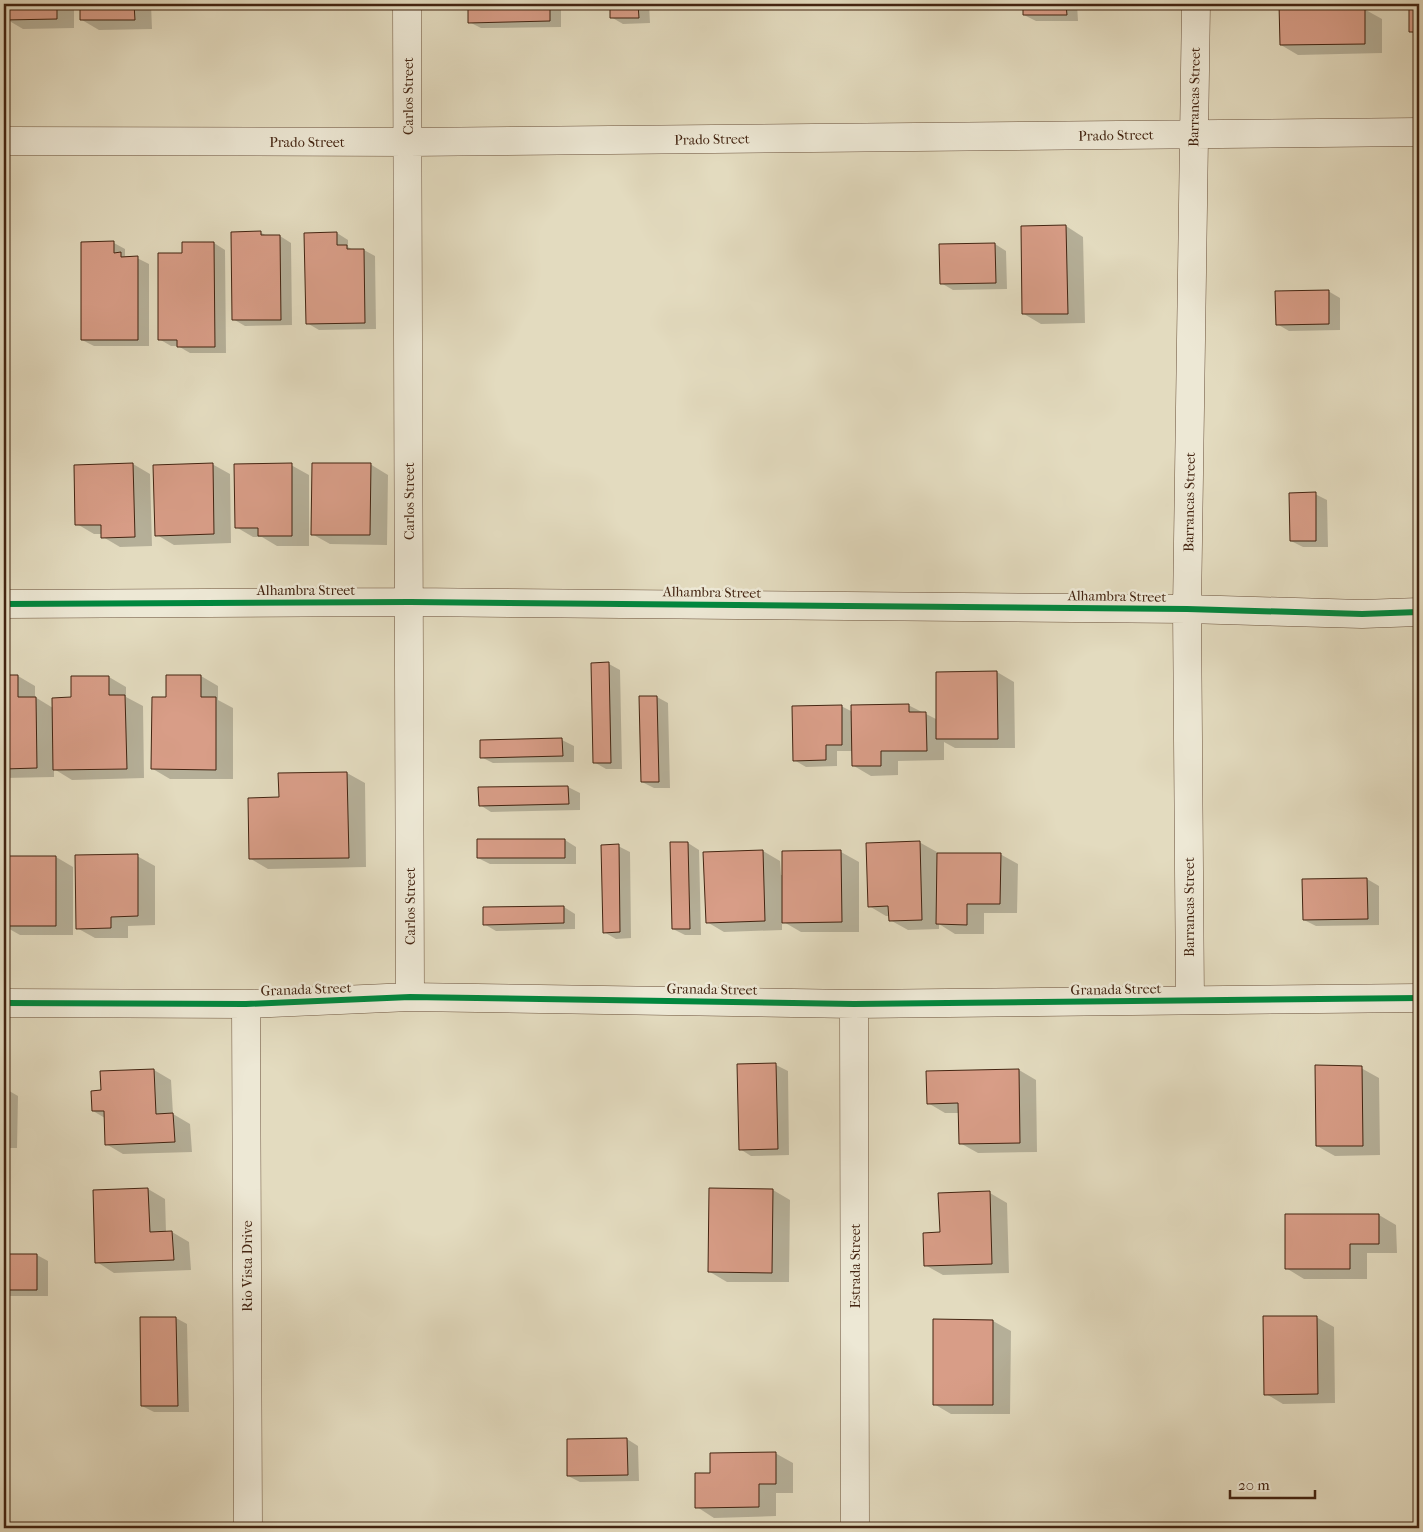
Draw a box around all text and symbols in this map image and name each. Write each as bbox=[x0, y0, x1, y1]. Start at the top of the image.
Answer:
street label: Barrancas Street bbox=[1185, 47, 1204, 147]
street label: Carlos Street bbox=[400, 57, 417, 135]
street label: Prado Street bbox=[1078, 126, 1154, 145]
street label: Prado Street bbox=[674, 130, 750, 149]
street label: Prado Street bbox=[269, 134, 345, 151]
street label: Barrancas Street bbox=[1180, 452, 1199, 552]
street label: Carlos Street bbox=[401, 462, 418, 540]
street label: Alhambra Street bbox=[256, 582, 355, 599]
street label: Alhambra Street bbox=[662, 583, 761, 602]
street label: Alhambra Street bbox=[1067, 587, 1166, 606]
street label: Barrancas Street bbox=[1181, 857, 1198, 957]
street label: Carlos Street bbox=[402, 867, 419, 945]
street label: Granada Street bbox=[260, 979, 352, 1000]
street label: Granada Street bbox=[666, 980, 758, 999]
street label: Granada Street bbox=[1070, 980, 1162, 999]
street label: Rio Vista Drive bbox=[239, 1220, 256, 1312]
street label: Estrada Street bbox=[847, 1223, 864, 1309]
scale bar bbox=[1230, 1467, 1316, 1499]
text: 20 m bbox=[1238, 1476, 1270, 1494]

